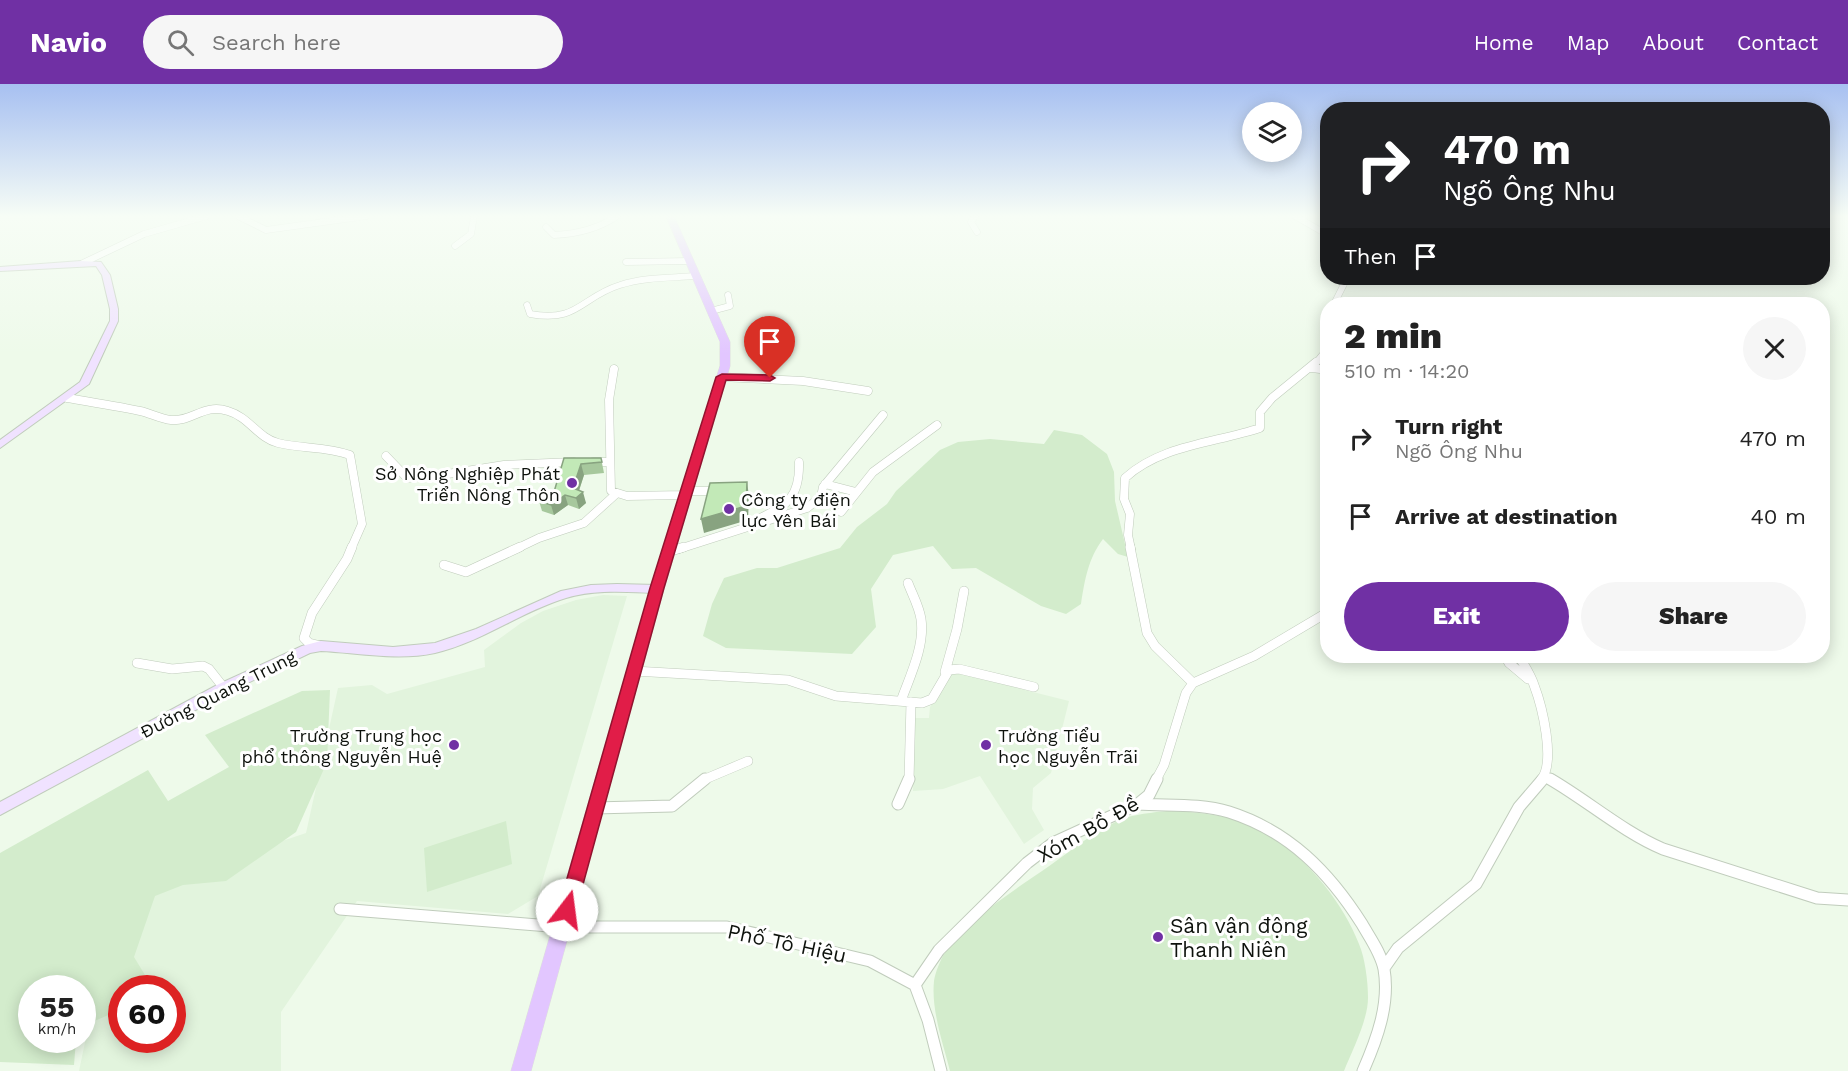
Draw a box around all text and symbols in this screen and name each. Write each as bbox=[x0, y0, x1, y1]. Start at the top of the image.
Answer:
search box bbox=[143, 15, 563, 69]
text: Navio bbox=[30, 26, 107, 59]
icon: search bbox=[164, 26, 197, 59]
text: Search here bbox=[212, 30, 341, 55]
text: Home bbox=[1474, 30, 1534, 55]
text: Map bbox=[1567, 30, 1610, 55]
text: About bbox=[1643, 30, 1704, 55]
text: Contact bbox=[1737, 30, 1818, 55]
map controls bbox=[1242, 102, 1302, 162]
button: layers bbox=[1242, 102, 1302, 162]
text: 470 m bbox=[1443, 125, 1571, 174]
icon: right bbox=[1344, 126, 1422, 204]
text: Ngõ Ông Nhu bbox=[1443, 175, 1616, 207]
icon: arrive bbox=[1409, 240, 1442, 273]
text: Then bbox=[1344, 244, 1397, 269]
text: 2 min bbox=[1344, 315, 1442, 357]
pin bbox=[744, 316, 795, 378]
button: close bbox=[1743, 317, 1806, 380]
icon: arrive bbox=[753, 325, 786, 358]
text: 510 m · 14:20 bbox=[1344, 359, 1470, 383]
text: Turn right bbox=[1395, 414, 1502, 439]
icon: right bbox=[1344, 422, 1377, 455]
text: 470 m bbox=[1740, 426, 1806, 451]
text: Ngõ Ông Nhu bbox=[1395, 439, 1523, 463]
place label: Sở Nông Nghiệp Phát Triển Nông Thôn bbox=[375, 463, 560, 505]
marker: Sở Nông Nghiệp Phát Triển Nông Thôn bbox=[565, 476, 579, 490]
place label: Công ty điện lực Yên Bái bbox=[741, 489, 851, 531]
icon: arrive bbox=[1344, 500, 1377, 533]
marker: Công ty điện lực Yên Bái bbox=[722, 502, 736, 516]
text: Arrive at destination bbox=[1395, 504, 1618, 529]
text: 40 m bbox=[1750, 504, 1806, 529]
button: Exit bbox=[1344, 582, 1569, 651]
button: Share bbox=[1581, 582, 1806, 651]
street label: Đường Quang Trung bbox=[137, 645, 300, 742]
place label: Trường Trung học phổ thông Nguyễn Huệ bbox=[241, 725, 442, 767]
place label: Trường Tiểu học Nguyễn Trãi bbox=[998, 725, 1138, 767]
marker: Trường Trung học phổ thông Nguyễn Huệ bbox=[447, 738, 461, 752]
marker: Trường Tiểu học Nguyễn Trãi bbox=[979, 738, 993, 752]
street label: Xóm Bồ Đề bbox=[1033, 791, 1143, 867]
position arrow bbox=[535, 878, 599, 942]
place label: Sân vận động Thanh Niên bbox=[1170, 913, 1308, 962]
street label: Phố Tô Hiệu bbox=[725, 918, 849, 968]
marker: Sân vận động Thanh Niên bbox=[1151, 930, 1165, 944]
speed limit sign: 60 bbox=[108, 975, 186, 1053]
text: 55 bbox=[40, 989, 74, 1024]
text: km/h bbox=[38, 1020, 76, 1038]

